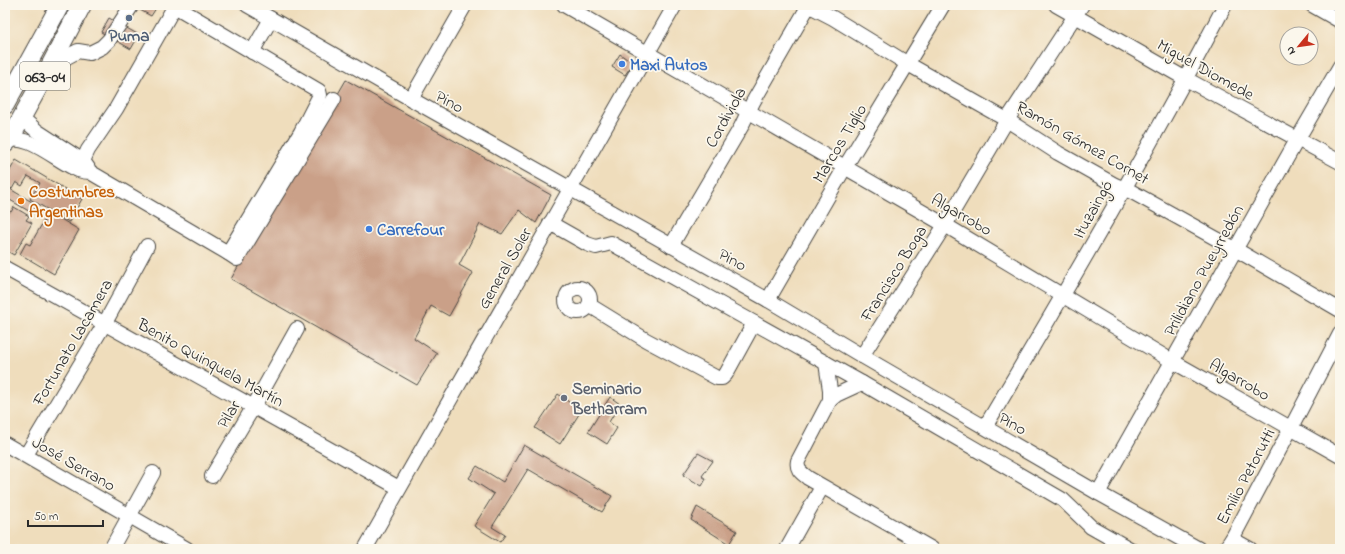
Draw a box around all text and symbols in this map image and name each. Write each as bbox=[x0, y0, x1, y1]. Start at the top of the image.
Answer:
marker: Puma bbox=[124, 13, 134, 23]
place label: Puma bbox=[109, 24, 149, 49]
north arrow bbox=[1279, 26, 1319, 66]
street label: Miguel Diomede bbox=[1151, 33, 1259, 109]
text: N bbox=[1282, 43, 1300, 57]
place label: Maxi Autos bbox=[630, 53, 708, 78]
marker: Maxi Autos bbox=[617, 59, 627, 69]
road number: 063-04 bbox=[20, 62, 70, 90]
street label: Cordiviola bbox=[699, 83, 753, 153]
street label: Pino bbox=[430, 84, 468, 120]
street label: Ramón Gómez Cornet bbox=[1011, 95, 1154, 192]
street label: Marcos Tiglio bbox=[807, 99, 876, 189]
street label: Ituzaingó bbox=[1067, 176, 1121, 245]
place label: Costumbres Argentinas bbox=[29, 180, 115, 227]
street label: Algarrobo bbox=[925, 188, 997, 245]
marker: Costumbres Argentinas bbox=[16, 196, 26, 206]
street label: Prilidiano Pueyrredón bbox=[1158, 200, 1252, 341]
place label: Carrefour bbox=[377, 218, 445, 243]
street label: Francisco Boga bbox=[854, 221, 936, 329]
street label: General Soler bbox=[472, 223, 539, 314]
marker: Carrefour bbox=[364, 224, 374, 234]
street label: Pino bbox=[713, 242, 751, 278]
street label: Fortunato Lacamera bbox=[26, 275, 120, 412]
street label: Benito Quinquela Martín bbox=[132, 312, 288, 414]
street label: Algarrobo bbox=[1203, 353, 1275, 410]
place label: Seminario Betharram bbox=[571, 377, 647, 422]
marker: Seminario Betharram bbox=[559, 393, 569, 403]
street label: Pilar bbox=[211, 395, 248, 434]
street label: Pino bbox=[993, 406, 1031, 442]
street label: Emilio Petorutti bbox=[1210, 424, 1282, 529]
street label: José Serrano bbox=[27, 430, 120, 498]
scale bar bbox=[28, 502, 103, 528]
text: 50 m bbox=[34, 508, 58, 526]

